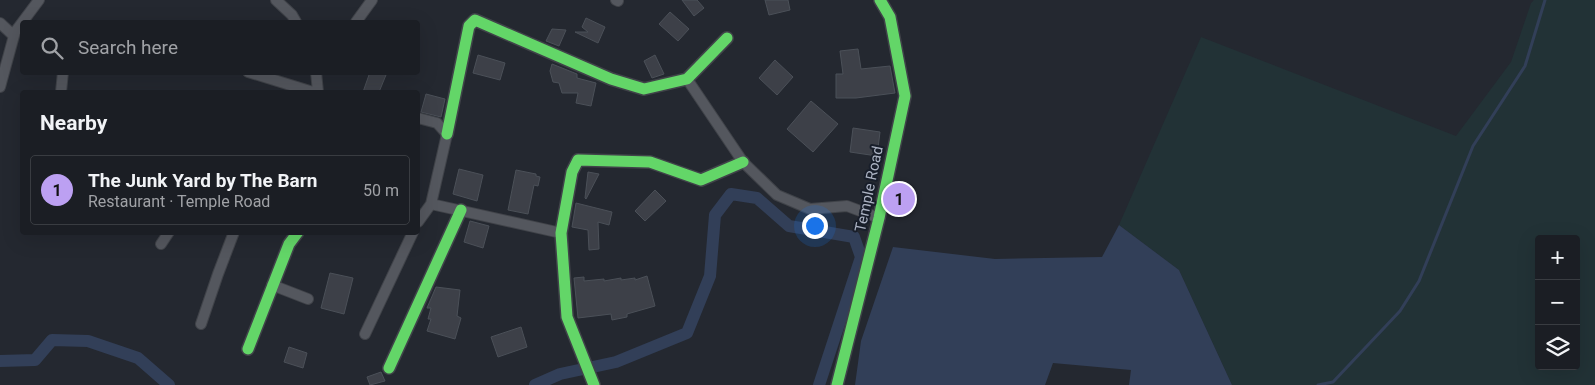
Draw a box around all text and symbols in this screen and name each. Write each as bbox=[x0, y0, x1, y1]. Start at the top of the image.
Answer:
search box bbox=[20, 20, 420, 75]
icon: search bbox=[38, 34, 66, 62]
text: Search here bbox=[78, 36, 178, 59]
text: Nearby bbox=[40, 111, 107, 135]
street label: Temple Road bbox=[851, 144, 887, 234]
text: The Junk Yard by The Barn bbox=[88, 169, 317, 192]
pin: 1 bbox=[883, 180, 915, 218]
text: 1 bbox=[52, 181, 62, 200]
text: 50 m bbox=[363, 181, 399, 200]
text: Restaurant · Temple Road bbox=[88, 192, 270, 211]
your location bbox=[802, 213, 828, 239]
map controls bbox=[1535, 235, 1580, 370]
button: + bbox=[1535, 235, 1580, 280]
button: − bbox=[1535, 280, 1580, 325]
button: layers bbox=[1535, 325, 1580, 370]

